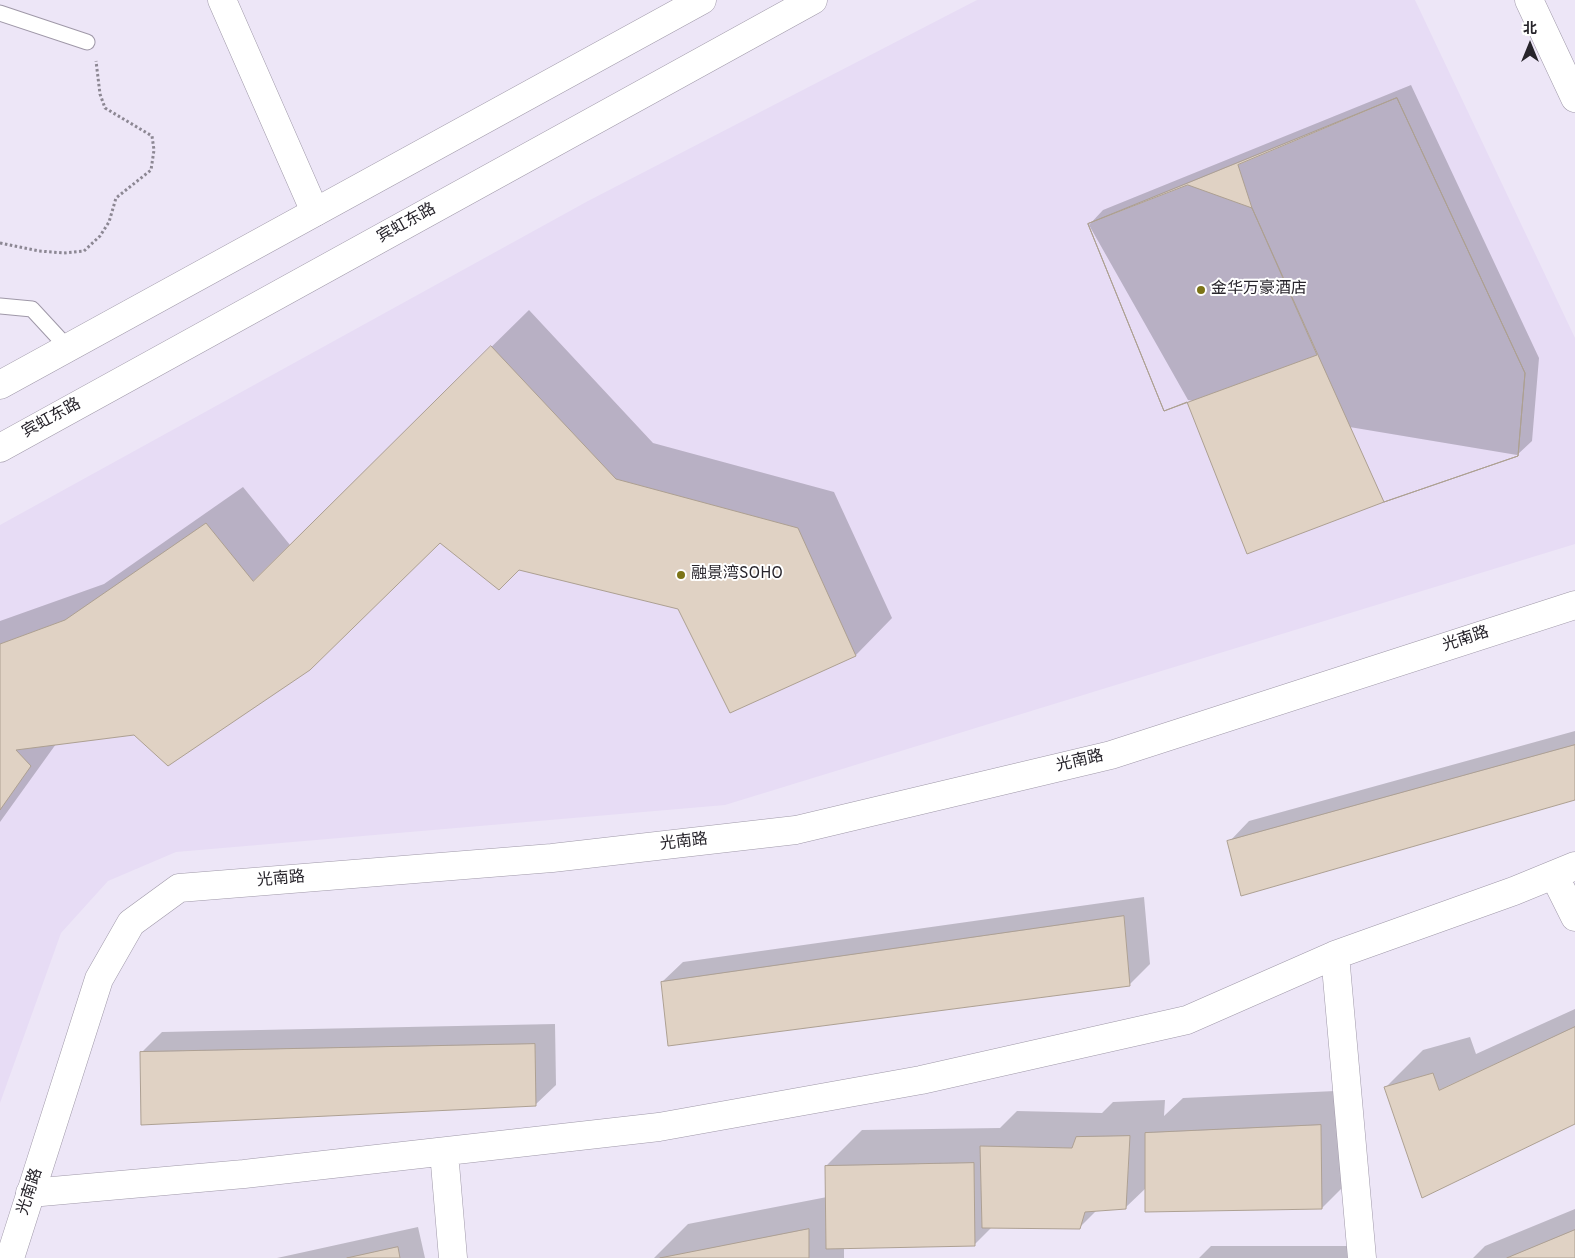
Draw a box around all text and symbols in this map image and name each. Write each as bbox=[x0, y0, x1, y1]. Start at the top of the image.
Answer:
north arrow bbox=[1505, 20, 1555, 70]
text: 北 bbox=[1523, 21, 1537, 38]
street label: 宾虹东路 bbox=[374, 200, 440, 248]
place label: 金华万豪酒店 bbox=[1211, 280, 1307, 300]
marker: 金华万豪酒店 bbox=[1195, 284, 1207, 296]
street label: 宾虹东路 bbox=[19, 395, 85, 443]
place label: 融景湾SOHO bbox=[691, 565, 783, 585]
marker: 融景湾SOHO bbox=[675, 569, 687, 581]
street label: 光南路 bbox=[1440, 623, 1492, 657]
street label: 光南路 bbox=[1054, 747, 1106, 777]
street label: 光南路 bbox=[659, 831, 709, 855]
street label: 光南路 bbox=[256, 868, 306, 892]
street label: 光南路 bbox=[14, 1166, 48, 1218]

